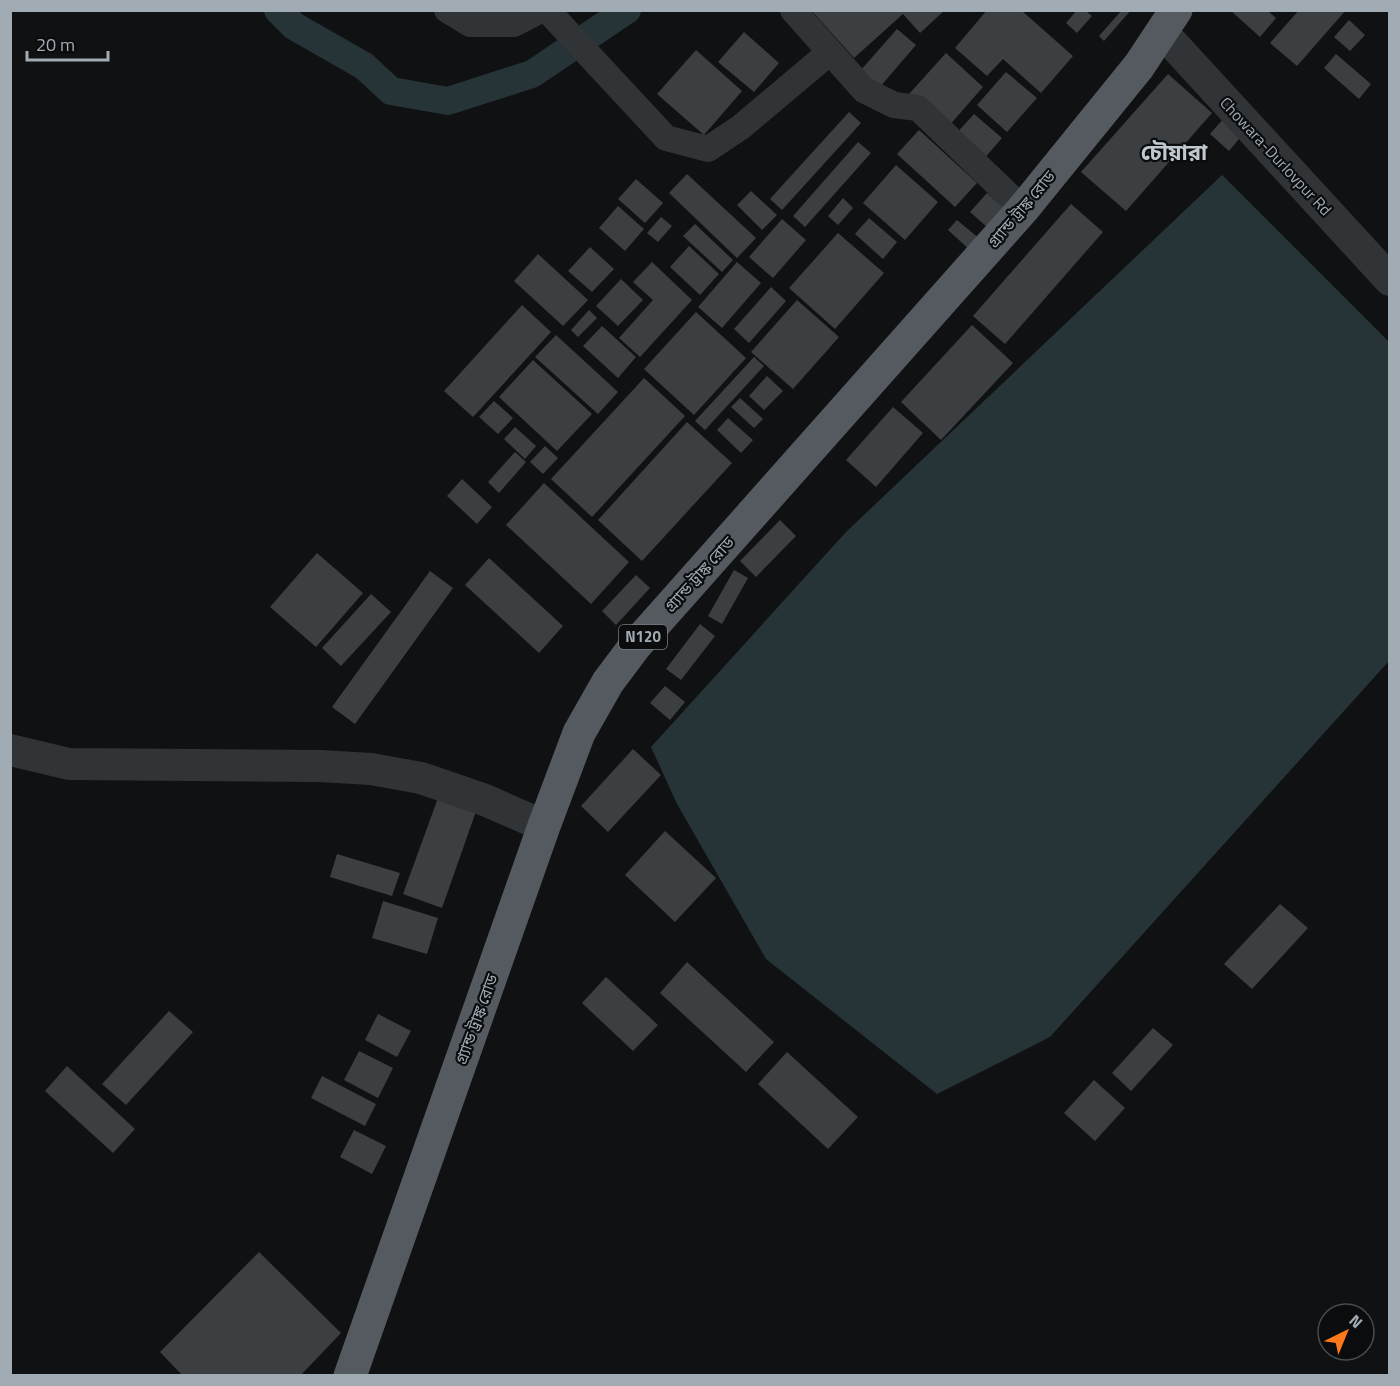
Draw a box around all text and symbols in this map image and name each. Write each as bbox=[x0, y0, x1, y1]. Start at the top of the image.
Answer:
scale bar bbox=[27, 24, 108, 62]
text: 20 m bbox=[36, 31, 75, 58]
street label: Chowara-Durlovpur Rd bbox=[1215, 91, 1337, 221]
district label: চৌয়ারা bbox=[1141, 135, 1208, 169]
street label: গ্র্যান্ড ট্রাঙ্ক রোড bbox=[981, 165, 1061, 253]
street label: গ্র্যান্ড ট্রাঙ্ক রোড bbox=[658, 530, 740, 617]
road number: N120 bbox=[619, 625, 667, 649]
street label: গ্র্যান্ড ট্রাঙ্ক রোড bbox=[449, 970, 504, 1068]
north arrow bbox=[1316, 1302, 1376, 1362]
text: N bbox=[1344, 1308, 1368, 1334]

